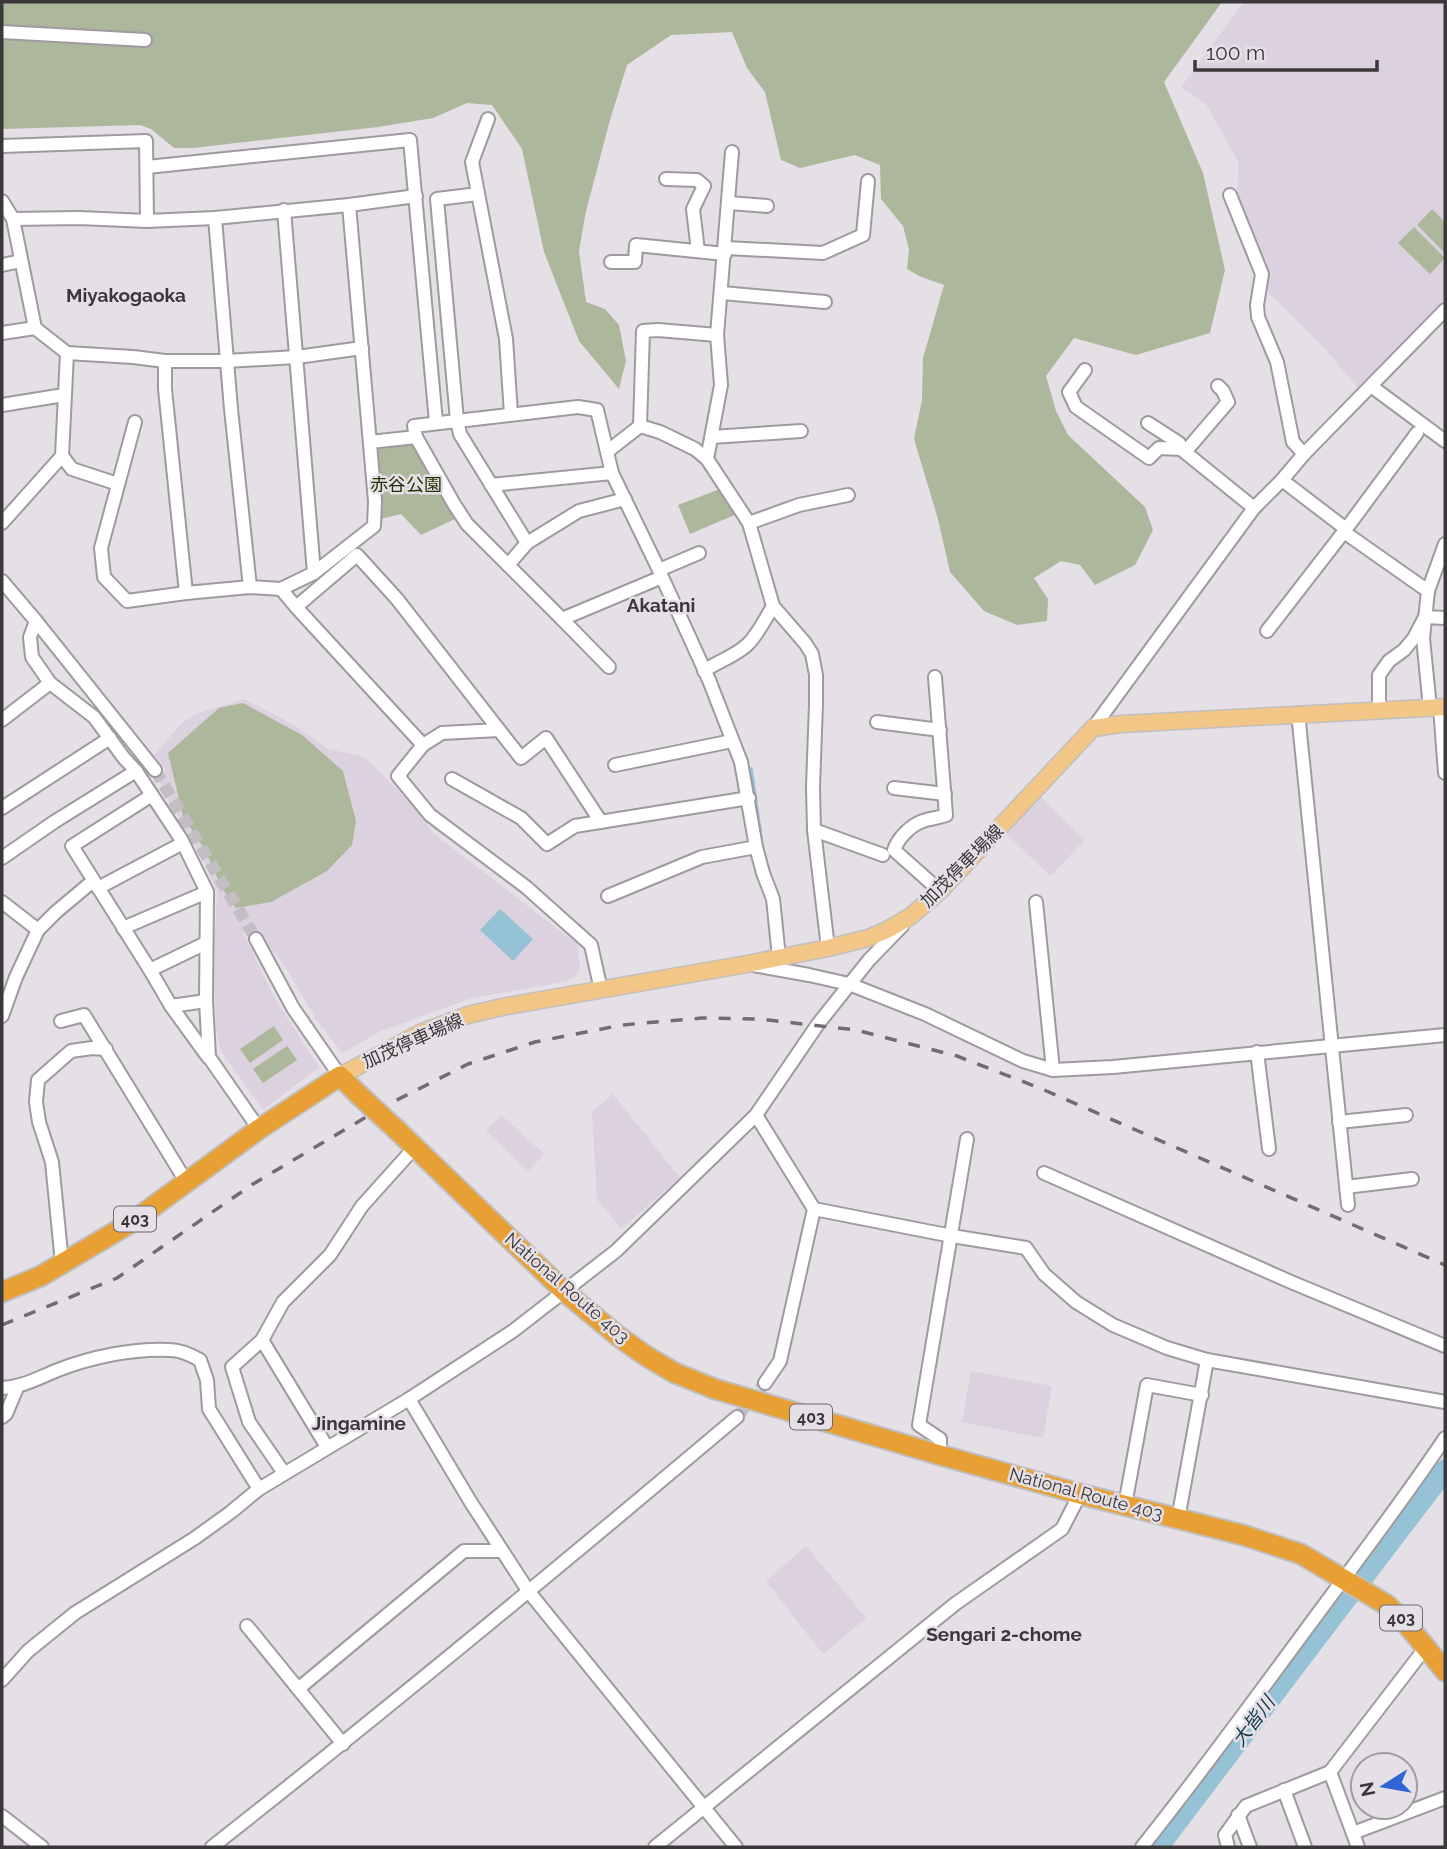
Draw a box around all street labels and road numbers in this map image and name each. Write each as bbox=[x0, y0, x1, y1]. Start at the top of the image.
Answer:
street label: 加茂停車場線 bbox=[916, 820, 1007, 911]
street label: 加茂停車場線 bbox=[359, 1009, 466, 1072]
road number: 403 bbox=[114, 1206, 156, 1232]
street label: National Route 403 bbox=[501, 1228, 634, 1347]
road number: 403 bbox=[790, 1404, 832, 1429]
street label: National Route 403 bbox=[1007, 1463, 1165, 1524]
road number: 403 bbox=[1380, 1606, 1422, 1630]

